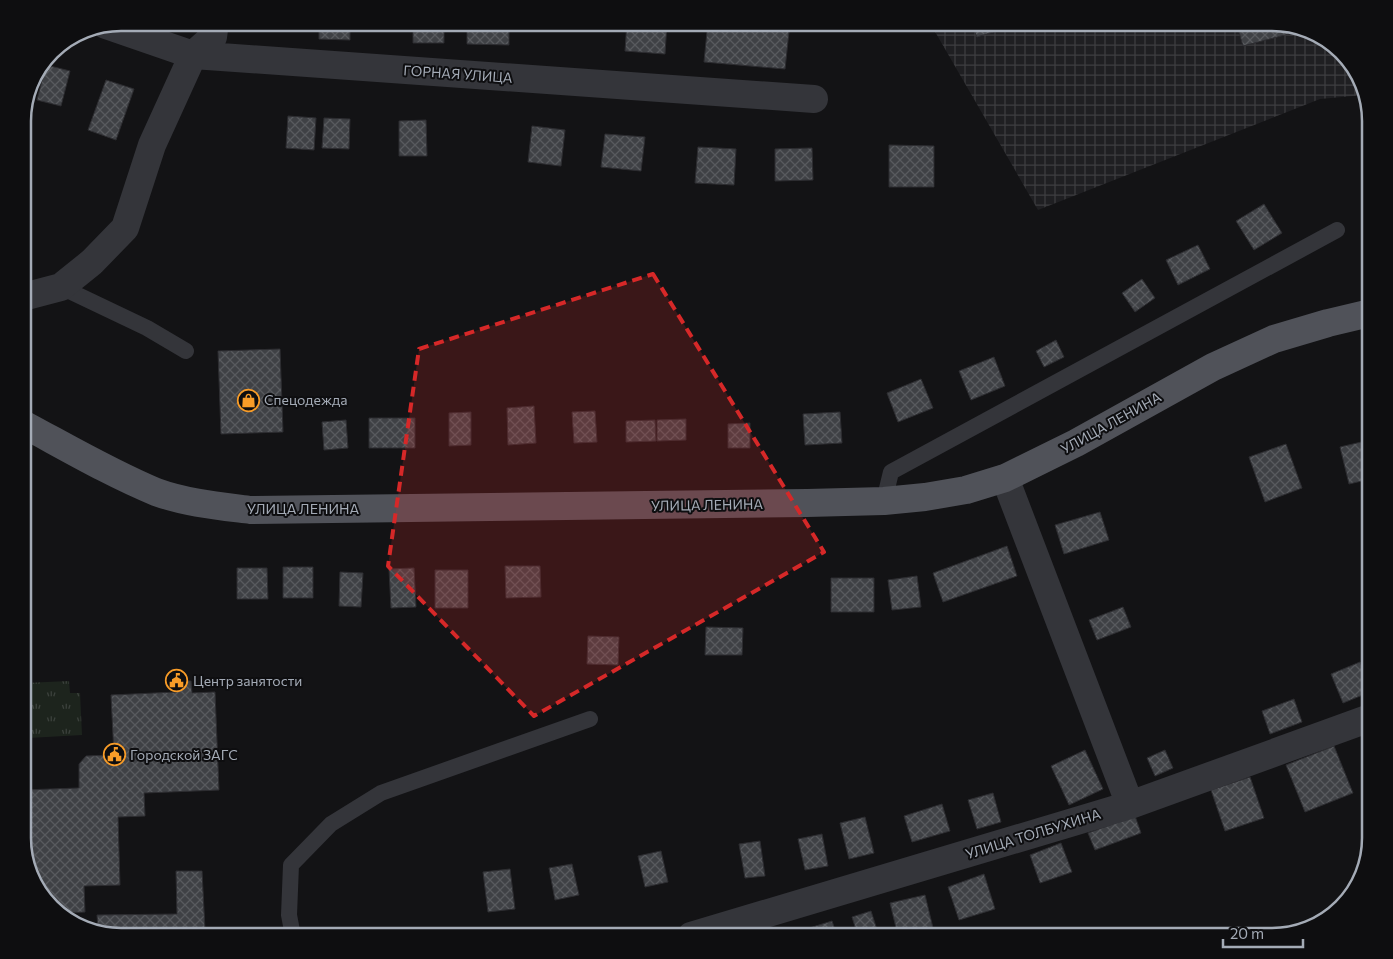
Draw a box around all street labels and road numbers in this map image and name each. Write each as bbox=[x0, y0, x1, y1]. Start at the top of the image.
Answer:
street label: ГОРНАЯ УЛИЦА bbox=[403, 61, 514, 86]
street label: УЛИЦА ЛЕНИНА bbox=[1058, 388, 1164, 457]
street label: УЛИЦА ЛЕНИНА bbox=[651, 495, 764, 514]
street label: УЛИЦА ЛЕНИНА bbox=[247, 500, 359, 517]
street label: УЛИЦА ТОЛБУХИНА bbox=[963, 805, 1103, 862]

